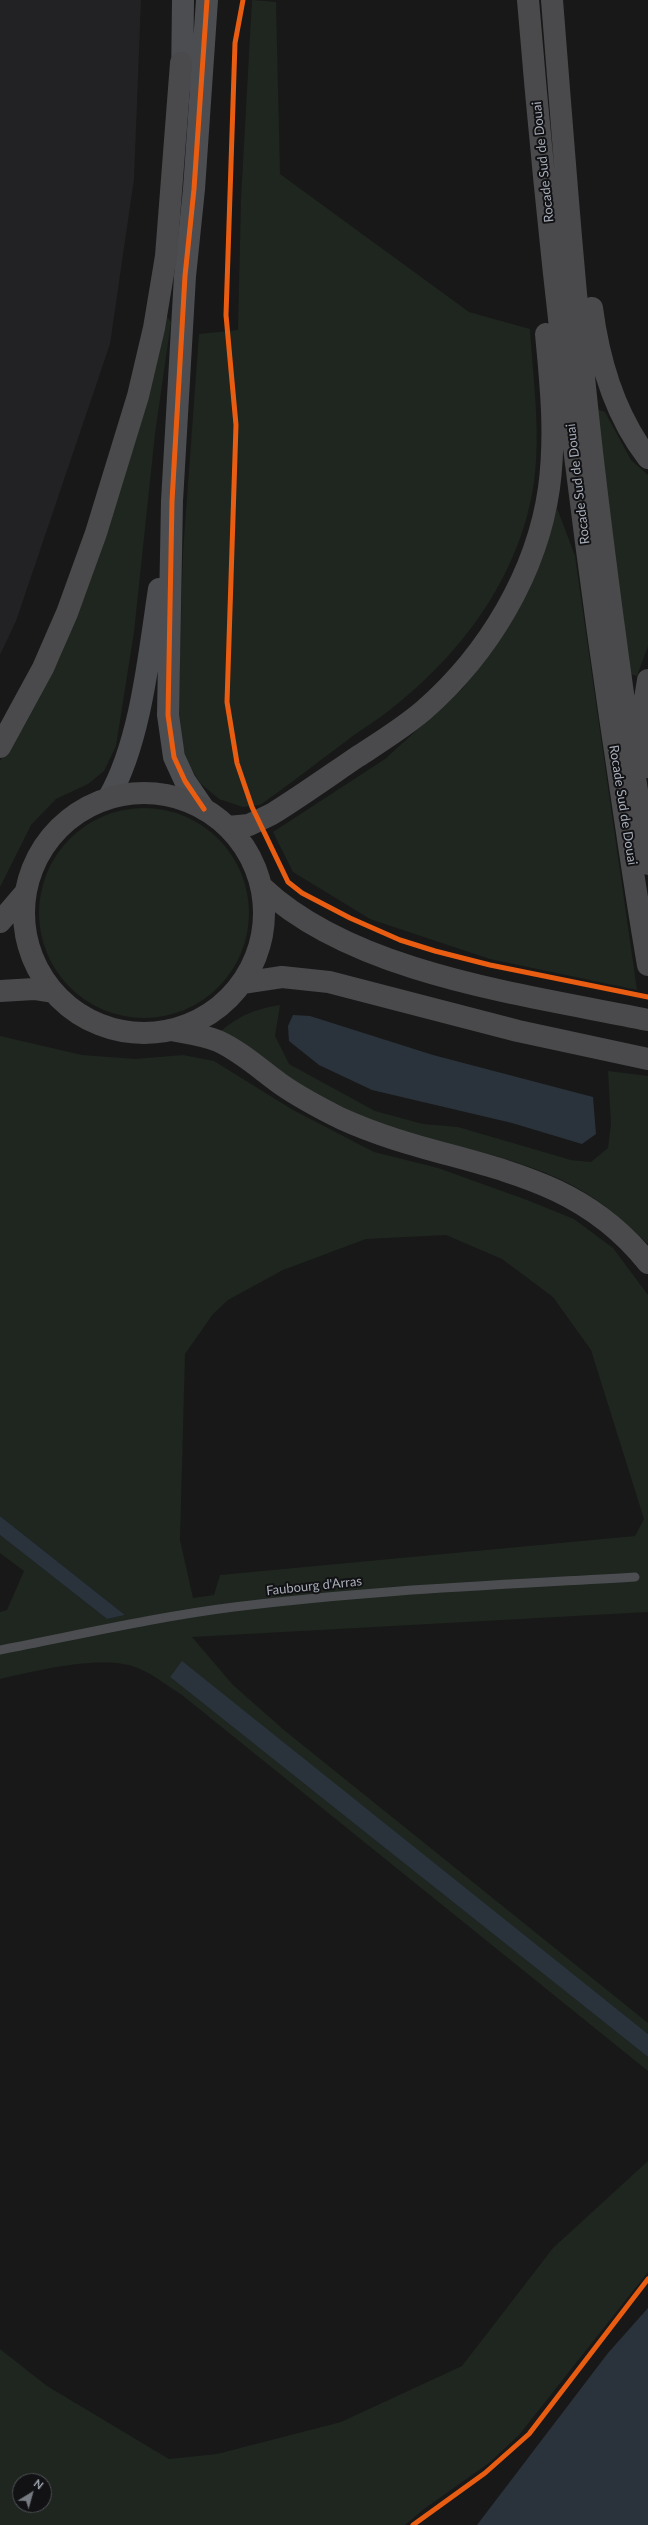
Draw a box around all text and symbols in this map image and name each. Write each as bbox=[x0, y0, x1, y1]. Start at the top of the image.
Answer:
street label: Rocade Sud de Douai bbox=[529, 101, 557, 223]
street label: Rocade Sud de Douai bbox=[563, 423, 593, 545]
street label: Rocade Sud de Douai bbox=[606, 744, 640, 866]
street label: Faubourg d'Arras bbox=[265, 1573, 363, 1599]
north arrow bbox=[12, 2473, 52, 2513]
text: N bbox=[32, 2476, 46, 2492]

